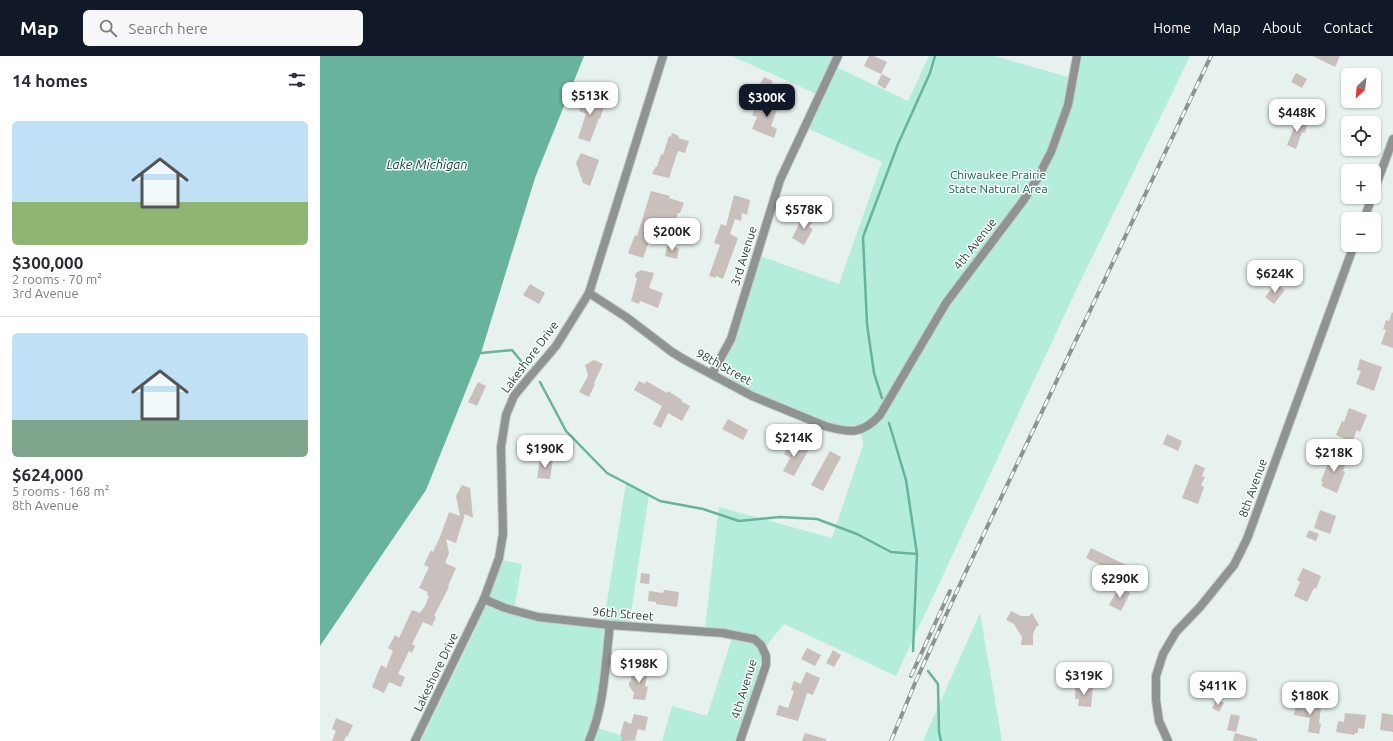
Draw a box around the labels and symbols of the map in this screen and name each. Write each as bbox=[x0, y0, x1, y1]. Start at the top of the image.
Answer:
north arrow bbox=[1341, 68, 1381, 108]
pin: $513K bbox=[562, 82, 618, 116]
pin: $300K bbox=[739, 84, 795, 118]
pin: $448K bbox=[1269, 99, 1325, 133]
water label: Lake Michigan bbox=[387, 157, 467, 171]
park label: Chiwaukee Prairie State Natural Area bbox=[948, 168, 1048, 195]
pin: $578K bbox=[776, 196, 832, 230]
street label: 4th Avenue bbox=[951, 215, 999, 272]
pin: $200K bbox=[644, 218, 700, 252]
street label: 3rd Avenue bbox=[728, 225, 759, 287]
pin: $624K bbox=[1247, 260, 1303, 294]
street label: Lakeshore Drive bbox=[498, 318, 561, 395]
street label: 98th Street bbox=[694, 346, 754, 387]
pin: $214K bbox=[766, 424, 822, 458]
pin: $190K bbox=[517, 435, 573, 469]
pin: $218K bbox=[1306, 439, 1362, 473]
street label: 8th Avenue bbox=[1236, 457, 1269, 519]
pin: $290K bbox=[1092, 565, 1148, 599]
street label: 96th Street bbox=[592, 604, 654, 623]
street label: Lakeshore Drive bbox=[411, 630, 460, 713]
pin: $198K bbox=[611, 650, 667, 684]
street label: 4th Avenue bbox=[728, 658, 759, 720]
pin: $319K bbox=[1056, 662, 1112, 696]
pin: $411K bbox=[1190, 672, 1246, 706]
pin: $180K bbox=[1282, 682, 1338, 716]

